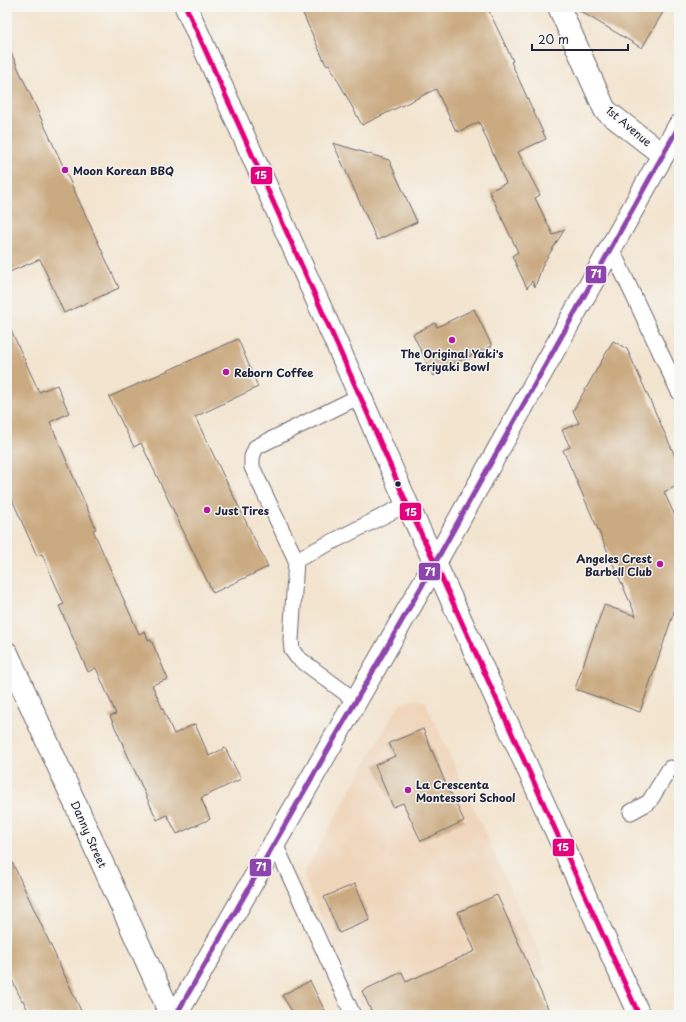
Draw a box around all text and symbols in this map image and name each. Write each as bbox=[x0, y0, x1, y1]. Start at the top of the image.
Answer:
scale bar bbox=[532, 26, 628, 52]
text: 20 m bbox=[538, 30, 569, 48]
street label: 1st Avenue bbox=[602, 102, 656, 150]
place label: Moon Korean BBQ bbox=[73, 162, 174, 179]
marker: Moon Korean BBQ bbox=[60, 165, 70, 175]
line badge: 15 bbox=[250, 166, 273, 185]
text: 15 bbox=[255, 166, 267, 183]
line badge: 71 bbox=[585, 265, 607, 284]
text: 71 bbox=[591, 265, 602, 282]
marker: The Original Yaki's Teriyaki Bowl bbox=[447, 335, 457, 345]
place label: The Original Yaki's Teriyaki Bowl bbox=[401, 345, 503, 375]
place label: Reborn Coffee bbox=[234, 364, 314, 381]
marker: Reborn Coffee bbox=[221, 367, 231, 377]
unlabelled marker bbox=[393, 479, 403, 489]
place label: Just Tires bbox=[215, 502, 269, 519]
line badge: 15 bbox=[399, 502, 422, 521]
text: 15 bbox=[405, 503, 417, 520]
marker: Just Tires bbox=[202, 505, 212, 515]
place label: Angeles Crest Barbell Club bbox=[576, 550, 653, 580]
marker: Angeles Crest Barbell Club bbox=[655, 559, 665, 569]
line badge: 71 bbox=[418, 562, 441, 581]
text: 71 bbox=[425, 563, 436, 580]
place label: La Crescenta Montessori School bbox=[416, 776, 515, 806]
marker: La Crescenta Montessori School bbox=[403, 785, 413, 795]
street label: Danny Street bbox=[67, 798, 112, 871]
line badge: 15 bbox=[552, 838, 575, 857]
text: 15 bbox=[557, 838, 569, 855]
line badge: 71 bbox=[249, 858, 272, 877]
text: 71 bbox=[256, 858, 267, 875]

